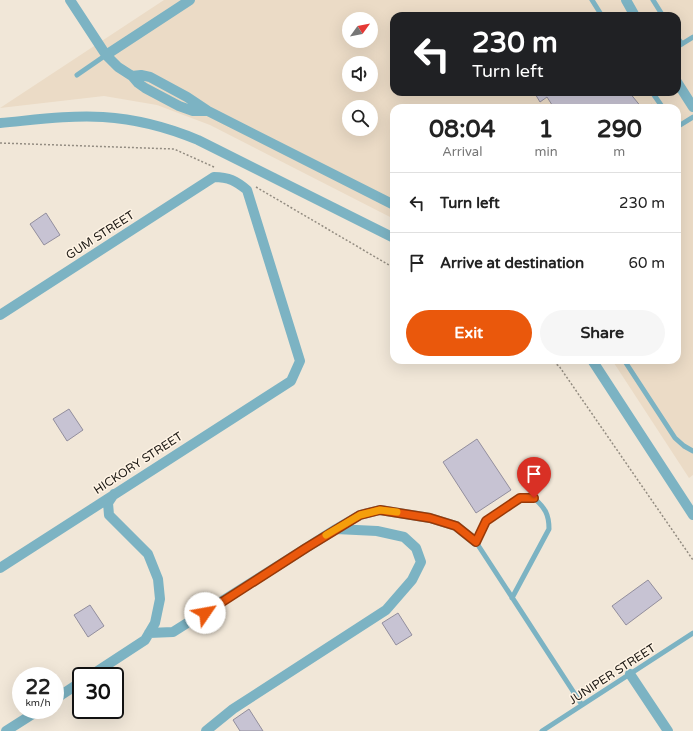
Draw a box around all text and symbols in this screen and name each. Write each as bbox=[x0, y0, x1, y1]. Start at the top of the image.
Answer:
north arrow bbox=[342, 12, 378, 48]
map controls bbox=[342, 12, 378, 136]
text: 230 m bbox=[472, 26, 558, 60]
icon: left bbox=[406, 28, 458, 80]
button: sound bbox=[342, 56, 378, 92]
text: Turn left bbox=[472, 60, 544, 82]
button: search bbox=[342, 100, 378, 136]
text: 08:04 bbox=[429, 115, 496, 144]
text: 1 bbox=[539, 115, 554, 144]
text: 290 bbox=[597, 115, 642, 144]
text: Arrival bbox=[442, 144, 482, 160]
text: min bbox=[535, 144, 558, 160]
text: m bbox=[613, 144, 625, 160]
icon: left bbox=[406, 192, 428, 214]
text: Turn left bbox=[440, 194, 500, 212]
text: 230 m bbox=[619, 194, 665, 212]
street label: GUM STREET bbox=[63, 207, 137, 262]
icon: arrive bbox=[406, 252, 428, 274]
text: Arrive at destination bbox=[440, 254, 584, 272]
text: 60 m bbox=[628, 254, 665, 272]
button: Exit bbox=[406, 310, 532, 356]
button: Share bbox=[540, 310, 665, 356]
street label: HICKORY STREET bbox=[91, 429, 186, 497]
pin bbox=[517, 457, 551, 498]
icon: arrive bbox=[523, 463, 545, 485]
position arrow bbox=[184, 592, 226, 634]
street label: JUNIPER STREET bbox=[566, 640, 659, 707]
speed limit sign: 30 bbox=[72, 667, 124, 719]
text: 22 bbox=[25, 676, 51, 700]
text: km/h bbox=[25, 697, 51, 709]

